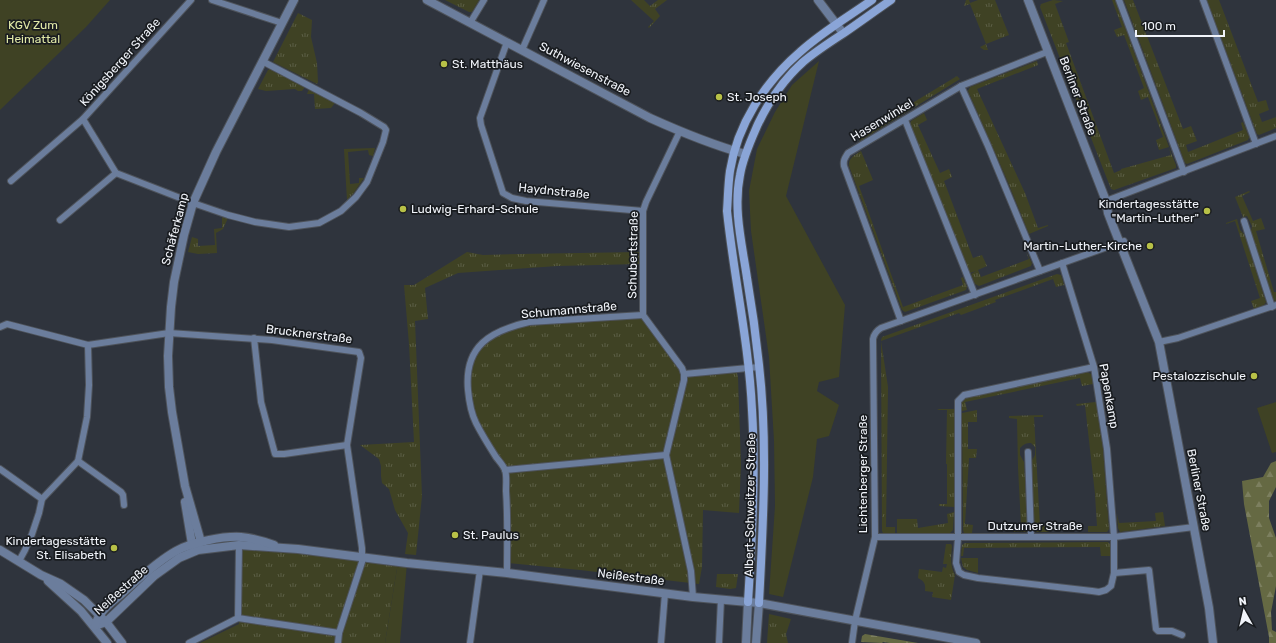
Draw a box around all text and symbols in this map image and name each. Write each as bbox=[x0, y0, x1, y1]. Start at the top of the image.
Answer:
scale bar bbox=[1136, 12, 1224, 38]
street label: Königsberger Straße bbox=[77, 15, 163, 109]
park label: KGV Zum Heimattal bbox=[6, 18, 60, 46]
text: 100 m bbox=[1142, 19, 1176, 33]
street label: Suthwiesenstraße bbox=[537, 39, 633, 99]
street label: Berliner Straße bbox=[1057, 55, 1100, 138]
place label: St. Matthäus bbox=[452, 57, 523, 71]
marker: St. Matthäus bbox=[439, 59, 449, 69]
place label: St. Joseph bbox=[727, 90, 787, 104]
marker: St. Joseph bbox=[714, 92, 724, 102]
street label: Hasenwinkel bbox=[848, 96, 916, 144]
street label: Haydnstraße bbox=[518, 180, 591, 202]
street label: Schäferkamp bbox=[159, 191, 191, 267]
place label: Kindertagesstätte "Martin-Luther" bbox=[1098, 197, 1199, 225]
place label: Ludwig-Erhard-Schule bbox=[411, 202, 539, 216]
marker: Ludwig-Erhard-Schule bbox=[398, 204, 408, 214]
marker: Kindertagesstätte "Martin-Luther" bbox=[1202, 206, 1212, 216]
street label: Schubertstraße bbox=[625, 211, 641, 299]
place label: Martin-Luther-Kirche bbox=[1023, 239, 1142, 253]
marker: Martin-Luther-Kirche bbox=[1145, 241, 1155, 251]
street label: Schumannstraße bbox=[521, 299, 618, 321]
street label: Brucknerstraße bbox=[265, 322, 353, 346]
street label: Papenkamp bbox=[1096, 362, 1122, 430]
place label: Pestalozzischule bbox=[1152, 369, 1246, 383]
marker: Pestalozzischule bbox=[1249, 371, 1259, 381]
street label: Lichtenberger Straße bbox=[856, 414, 870, 533]
street label: Albert-Schweitzer-Straße bbox=[742, 433, 758, 577]
street label: Berliner Straße bbox=[1184, 448, 1214, 533]
street label: Dutzumer Straße bbox=[987, 519, 1083, 533]
place label: St. Paulus bbox=[463, 528, 519, 542]
marker: St. Paulus bbox=[450, 530, 460, 540]
place label: Kindertagesstätte St. Elisabeth bbox=[5, 534, 106, 562]
marker: Kindertagesstätte St. Elisabeth bbox=[109, 543, 119, 553]
street label: Neißestraße bbox=[91, 562, 151, 618]
street label: Neißestraße bbox=[597, 566, 666, 588]
north arrow bbox=[1224, 591, 1264, 631]
text: N bbox=[1238, 595, 1248, 609]

